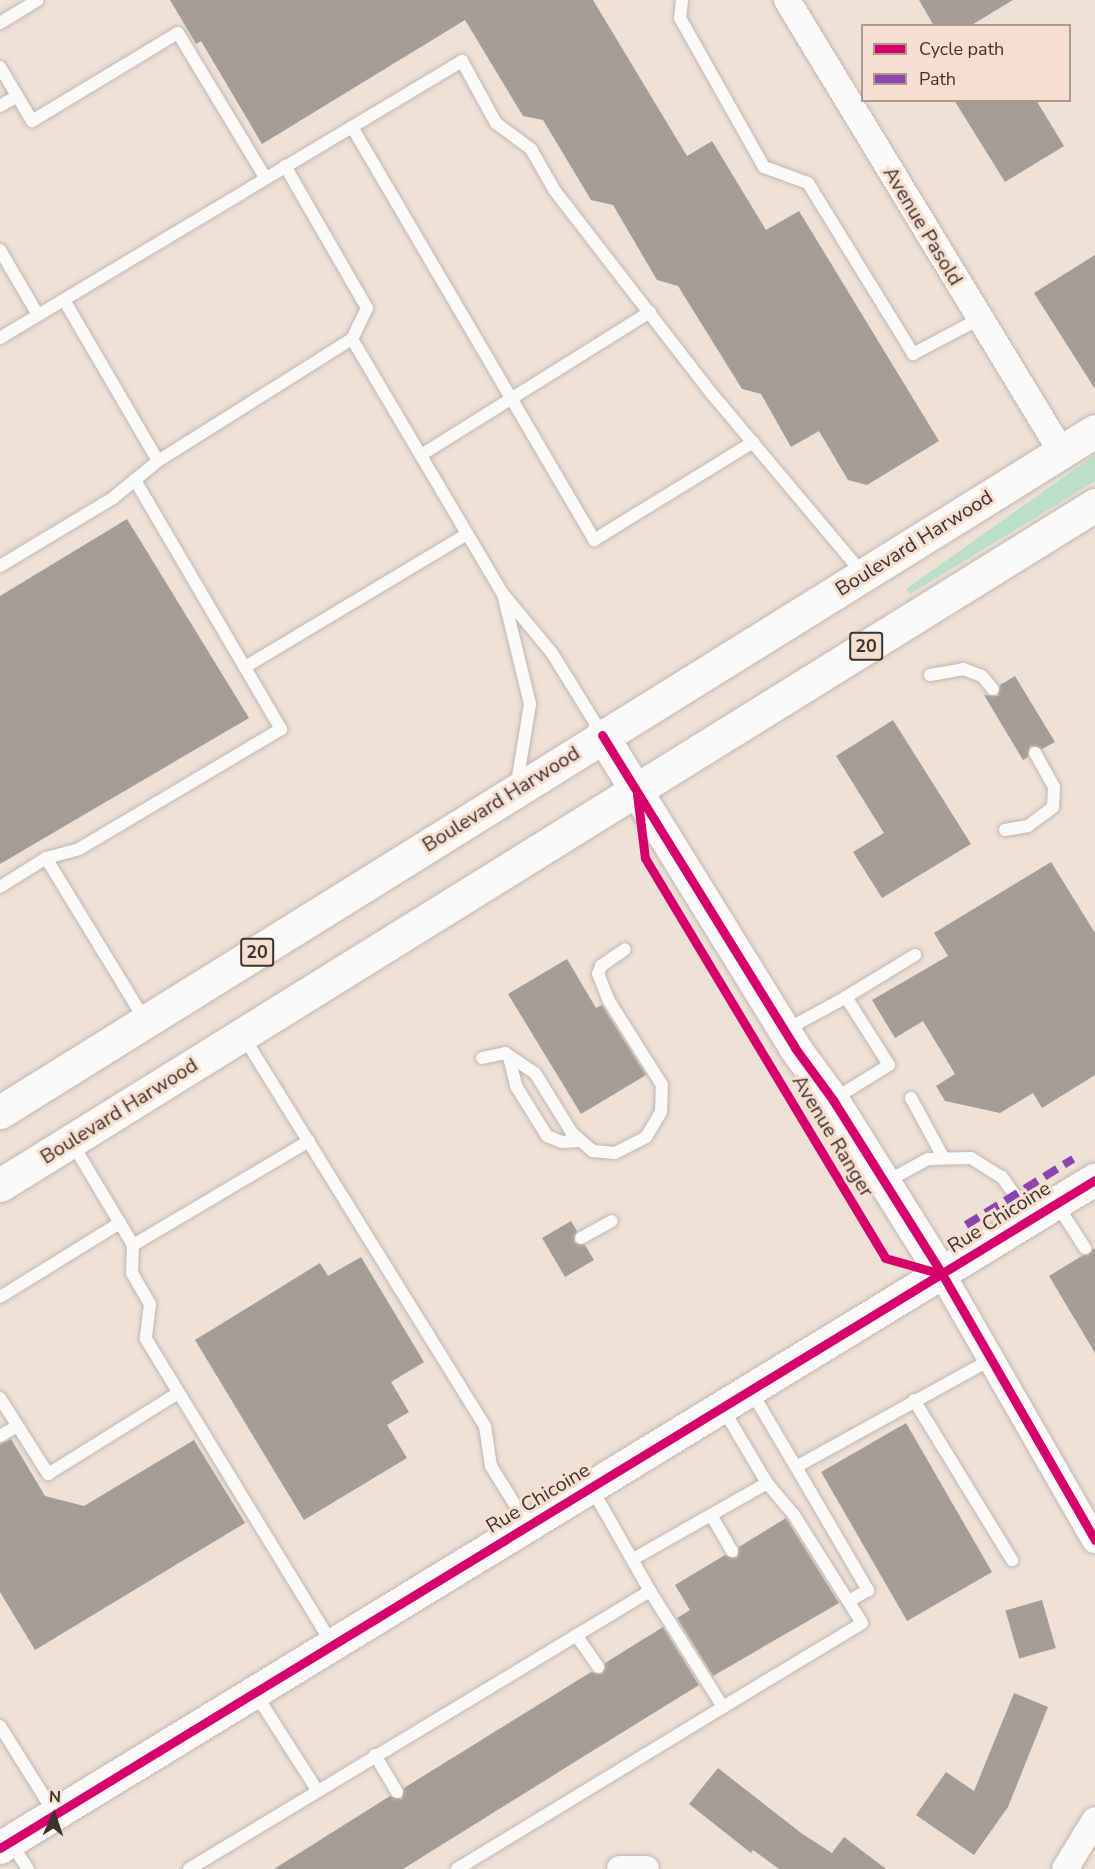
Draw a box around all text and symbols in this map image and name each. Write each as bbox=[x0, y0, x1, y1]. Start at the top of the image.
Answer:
legend bbox=[861, 24, 1071, 102]
text: Cycle path bbox=[919, 37, 1004, 61]
text: Path bbox=[919, 67, 956, 91]
street label: Avenue Pasold bbox=[878, 162, 968, 290]
street label: Boulevard Harwood bbox=[831, 485, 997, 601]
road number: 20 bbox=[848, 631, 884, 661]
street label: Boulevard Harwood bbox=[418, 741, 584, 857]
road number: 20 bbox=[239, 937, 275, 967]
street label: Boulevard Harwood bbox=[36, 1053, 202, 1169]
street label: Avenue Ranger bbox=[787, 1071, 879, 1201]
street label: Rue Chicoine bbox=[943, 1176, 1055, 1258]
street label: Rue Chicoine bbox=[482, 1458, 594, 1538]
north arrow bbox=[24, 1785, 84, 1845]
text: N bbox=[48, 1786, 61, 1808]

